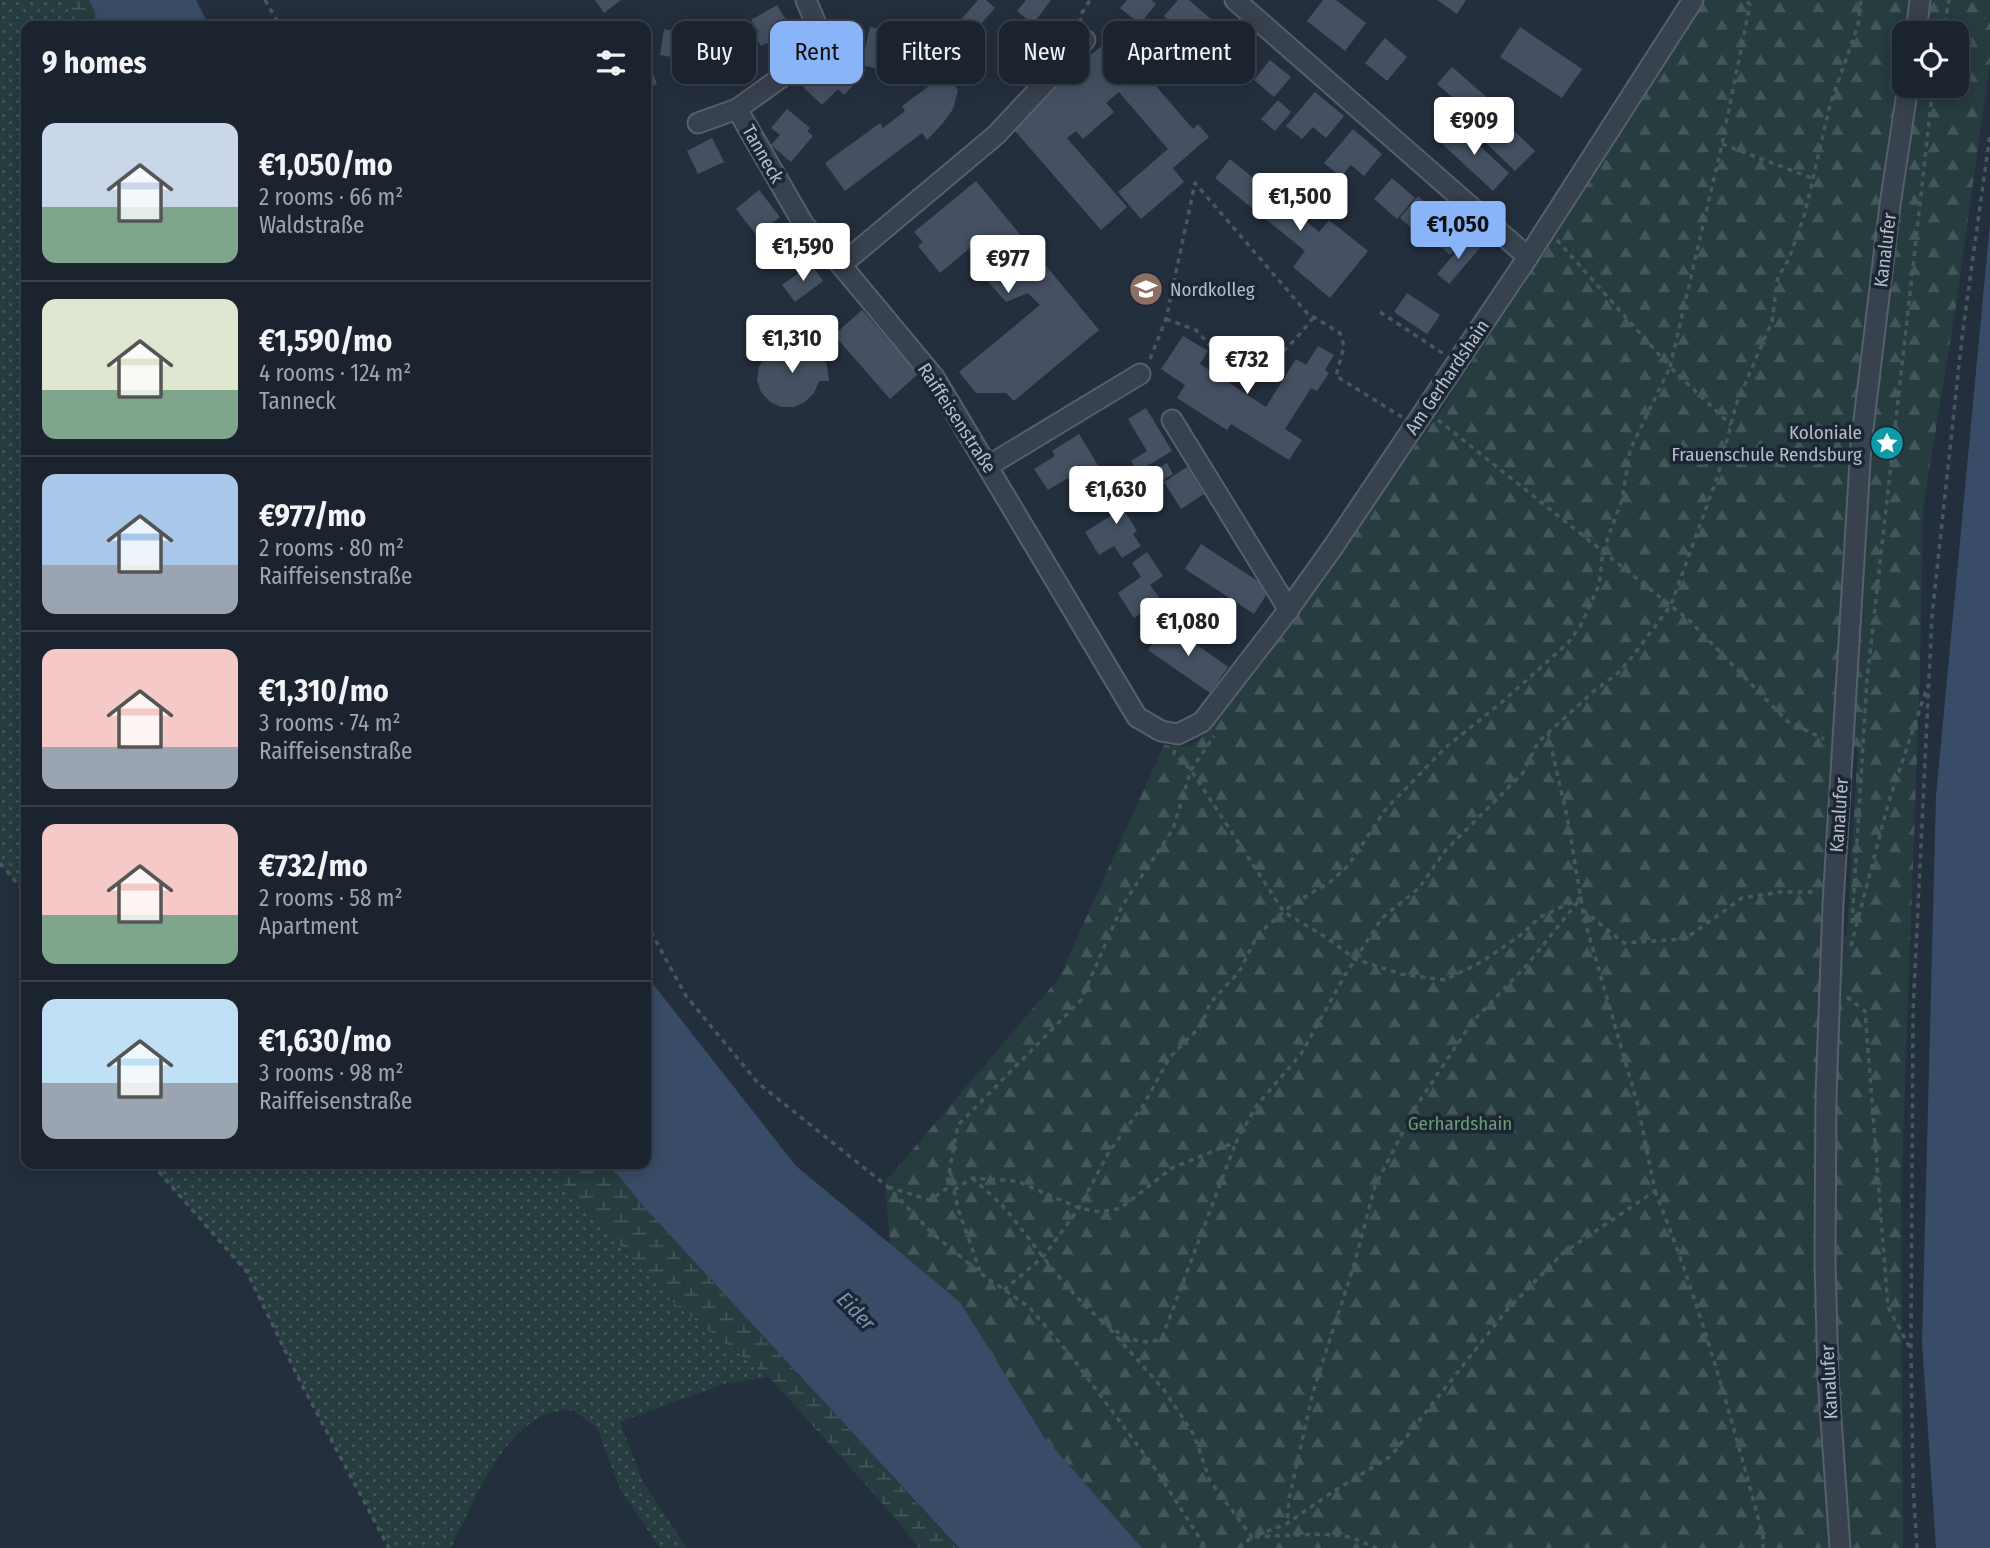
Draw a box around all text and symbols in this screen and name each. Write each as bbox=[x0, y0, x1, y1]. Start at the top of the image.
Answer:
chip: Buy bbox=[672, 21, 756, 84]
chip: Rent bbox=[770, 21, 863, 84]
chip: Filters bbox=[877, 21, 985, 84]
chip: New bbox=[999, 21, 1089, 84]
chip: Apartment bbox=[1103, 21, 1255, 84]
map controls bbox=[1892, 21, 1969, 98]
button: locate bbox=[1892, 21, 1969, 98]
icon: filters bbox=[592, 44, 630, 82]
text: 9 homes bbox=[42, 45, 147, 81]
pin: €909 bbox=[1433, 97, 1515, 157]
text: €909 bbox=[1450, 106, 1498, 134]
street label: Tanneck bbox=[737, 121, 789, 187]
text: €1,050/mo bbox=[259, 147, 393, 183]
icon: home bbox=[98, 151, 182, 235]
pin: €1,500 bbox=[1243, 174, 1357, 233]
text: €1,500 bbox=[1268, 182, 1332, 210]
text: 2 rooms · 66 m² bbox=[259, 183, 403, 211]
pin: €1,050 bbox=[1401, 202, 1515, 261]
text: €1,050 bbox=[1427, 210, 1489, 238]
text: Waldstraße bbox=[259, 211, 364, 239]
street label: Kanalufer bbox=[1869, 211, 1901, 289]
pin: €1,590 bbox=[746, 224, 860, 283]
text: €1,590 bbox=[772, 232, 834, 260]
pin: €977 bbox=[967, 236, 1049, 295]
text: €977 bbox=[986, 244, 1030, 272]
school or university icon: Nordkolleg bbox=[1127, 270, 1165, 308]
place label: Nordkolleg bbox=[1170, 278, 1255, 301]
street label: Am Gerhardshain bbox=[1400, 315, 1494, 439]
pin: €1,310 bbox=[735, 316, 849, 375]
text: €1,590/mo bbox=[259, 323, 392, 359]
text: €1,310 bbox=[762, 324, 822, 352]
icon: home bbox=[98, 327, 182, 411]
pin: €732 bbox=[1206, 336, 1288, 396]
text: €732 bbox=[1225, 345, 1269, 373]
text: 4 rooms · 124 m² bbox=[259, 359, 411, 387]
street label: Raiffeisenstraße bbox=[913, 359, 1001, 477]
text: Tanneck bbox=[259, 387, 336, 415]
place label: Koloniale Frauenschule Rendsburg bbox=[1672, 421, 1862, 466]
place icon: Koloniale Frauenschule Rendsburg bbox=[1868, 424, 1906, 462]
pin: €1,630 bbox=[1059, 466, 1173, 526]
text: €1,630 bbox=[1085, 475, 1147, 503]
text: €977/mo bbox=[259, 498, 366, 534]
icon: home bbox=[98, 502, 182, 586]
text: 2 rooms · 80 m² bbox=[259, 534, 404, 562]
text: Raiffeisenstraße bbox=[259, 562, 412, 590]
pin: €1,080 bbox=[1131, 598, 1245, 658]
text: €1,080 bbox=[1156, 607, 1220, 635]
text: €1,310/mo bbox=[259, 673, 389, 709]
icon: home bbox=[98, 677, 182, 761]
text: 3 rooms · 74 m² bbox=[259, 709, 401, 737]
text: Raiffeisenstraße bbox=[259, 737, 412, 765]
street label: Kanalufer bbox=[1825, 776, 1853, 853]
text: €732/mo bbox=[259, 848, 368, 884]
icon: home bbox=[98, 852, 182, 936]
text: 2 rooms · 58 m² bbox=[259, 884, 403, 912]
text: Apartment bbox=[259, 912, 359, 940]
text: €1,630/mo bbox=[259, 1023, 391, 1059]
icon: home bbox=[98, 1027, 182, 1111]
text: 3 rooms · 98 m² bbox=[259, 1059, 404, 1087]
text: Raiffeisenstraße bbox=[259, 1087, 412, 1115]
park label: Gerhardshain bbox=[1408, 1112, 1512, 1135]
water label: Eider bbox=[831, 1286, 881, 1336]
street label: Kanalufer bbox=[1816, 1344, 1842, 1420]

